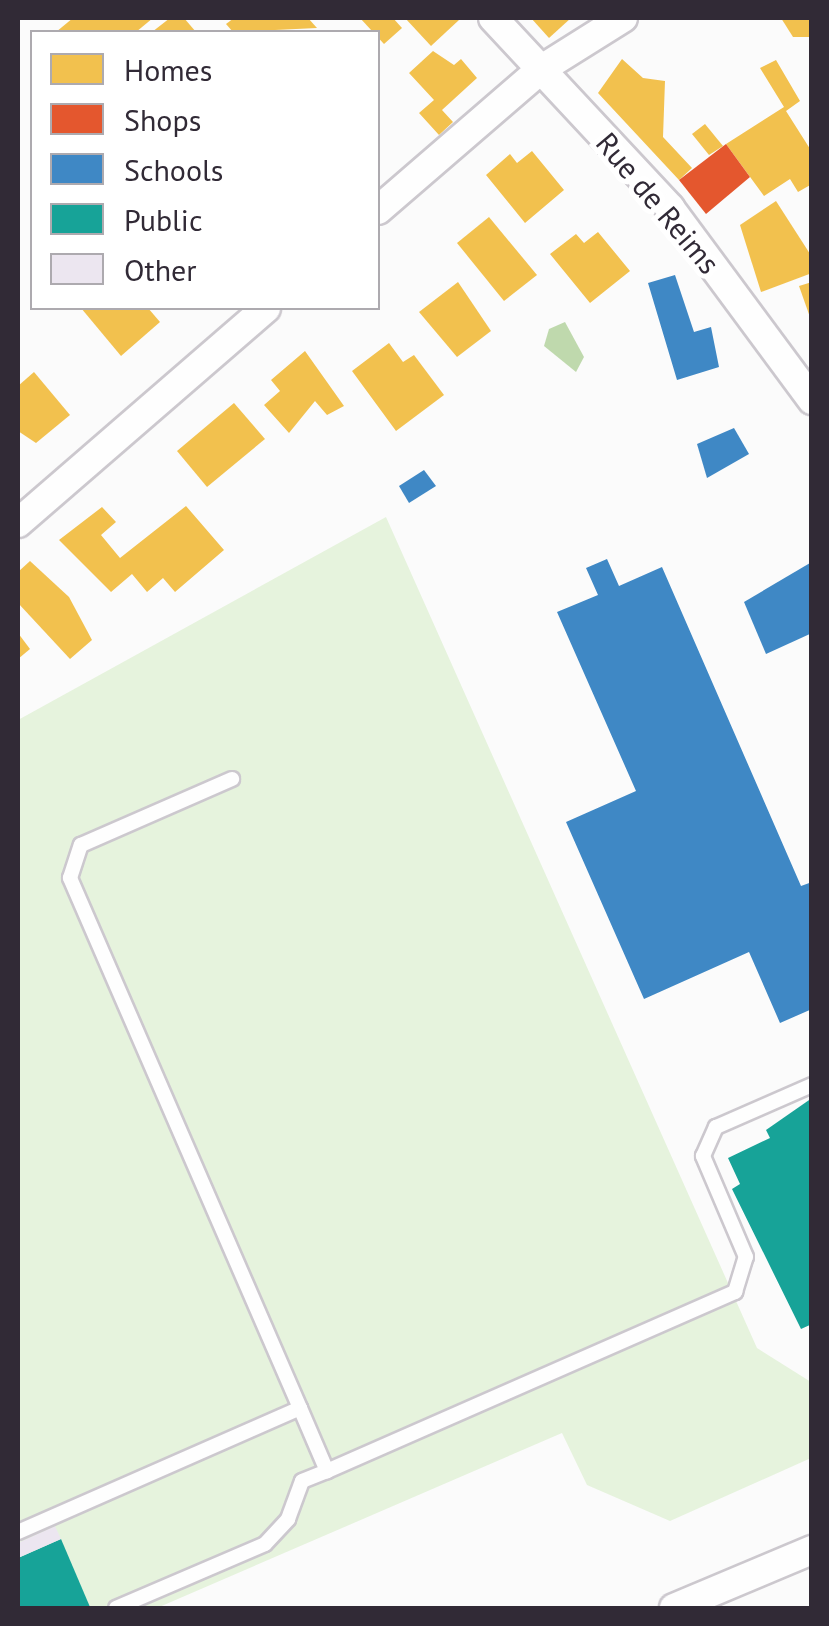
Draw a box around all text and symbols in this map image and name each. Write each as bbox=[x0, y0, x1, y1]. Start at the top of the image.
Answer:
legend bbox=[30, 30, 380, 310]
text: Homes bbox=[124, 50, 212, 89]
text: Shops bbox=[124, 100, 201, 139]
street label: Rue de Reims bbox=[589, 125, 727, 281]
text: Schools bbox=[124, 150, 223, 189]
text: Public bbox=[124, 200, 202, 239]
text: Other bbox=[124, 250, 197, 289]

